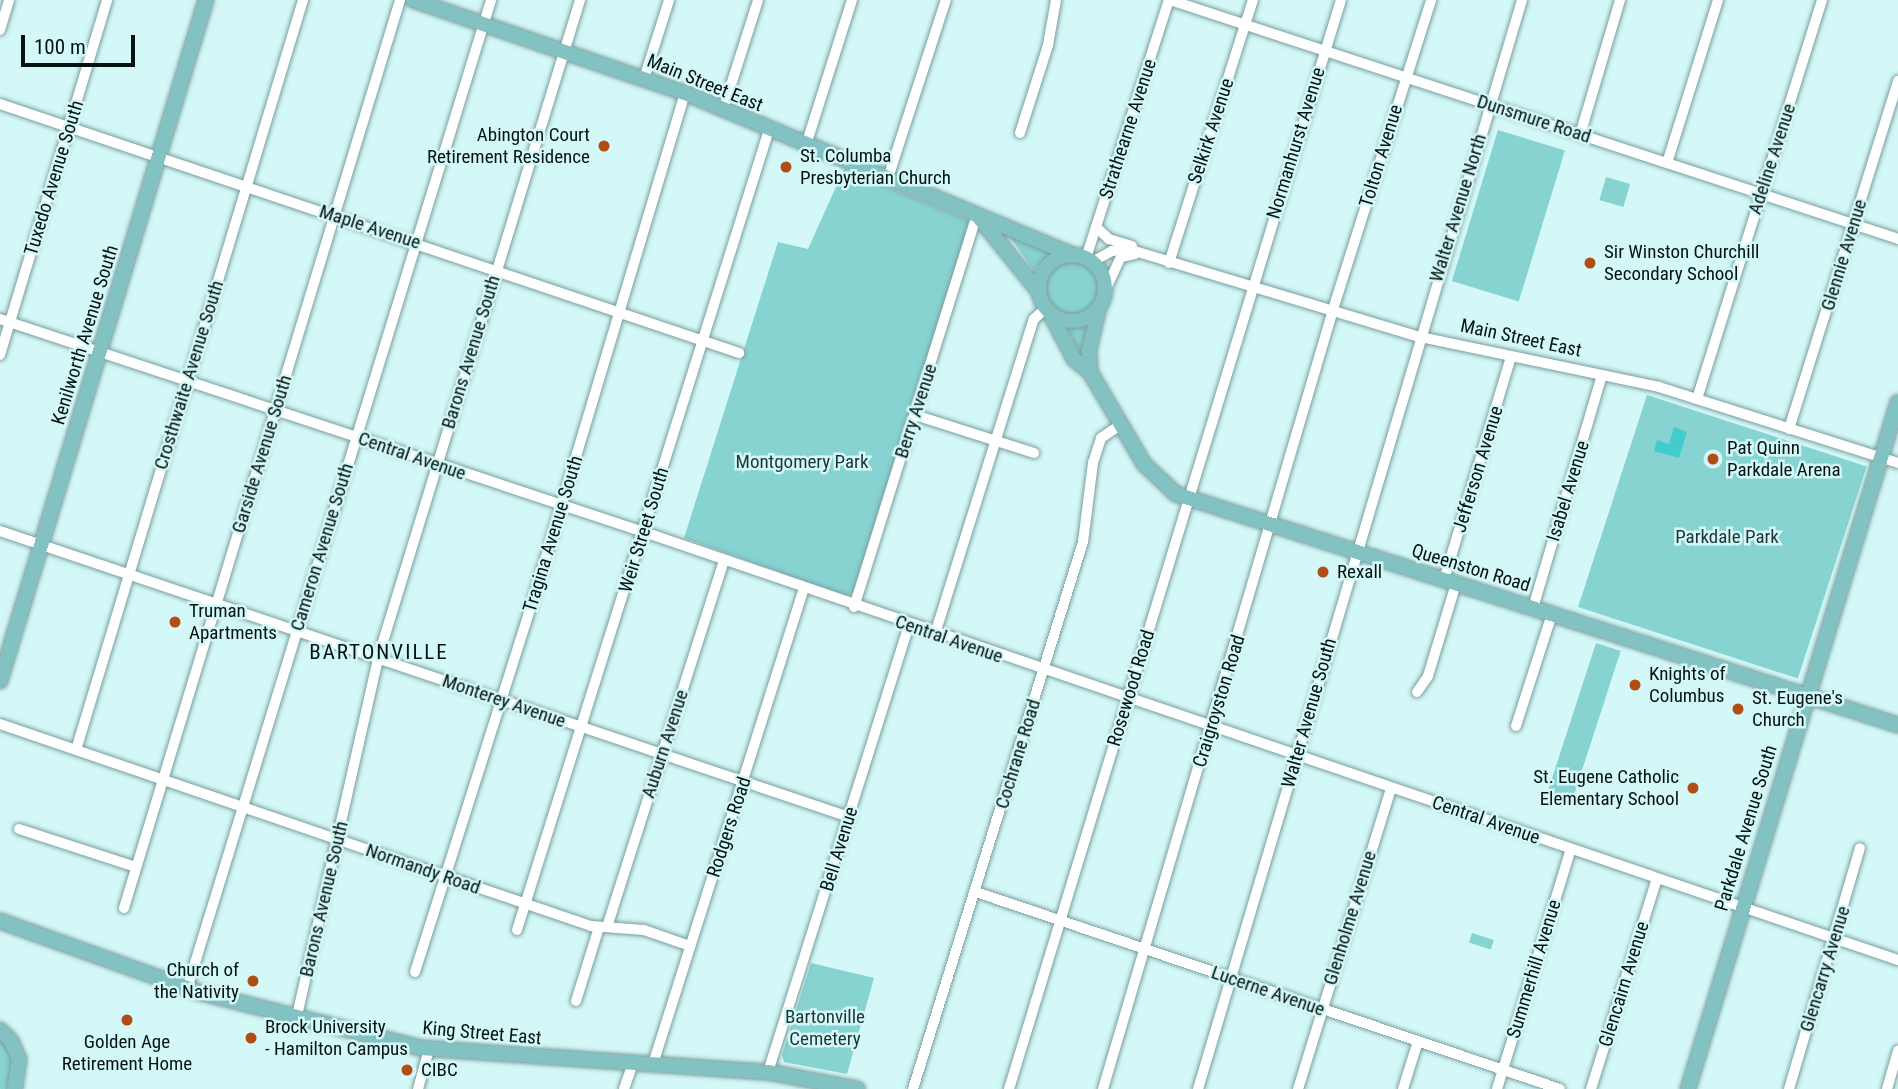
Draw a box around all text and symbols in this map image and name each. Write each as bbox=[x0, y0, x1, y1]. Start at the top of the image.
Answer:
scale bar bbox=[24, 21, 138, 65]
text: 100 m bbox=[34, 35, 86, 59]
street label: Main Street East bbox=[644, 49, 766, 117]
street label: Strathearne Avenue bbox=[1095, 56, 1161, 202]
street label: Normanhurst Avenue bbox=[1262, 64, 1330, 222]
street label: Selkirk Avenue bbox=[1183, 75, 1239, 187]
street label: Dunsmure Road bbox=[1474, 90, 1594, 148]
street label: Tuxedo Avenue South bbox=[20, 98, 88, 258]
street label: Adeline Avenue bbox=[1743, 101, 1801, 217]
street label: Tolton Avenue bbox=[1355, 102, 1407, 210]
place label: Abington Court Retirement Residence bbox=[427, 124, 590, 168]
street label: Walter Avenue North bbox=[1425, 131, 1491, 285]
marker: Abington Court Retirement Residence bbox=[596, 138, 612, 154]
place label: St. Columba Presbyterian Church bbox=[800, 145, 951, 189]
marker: St. Columba Presbyterian Church bbox=[778, 159, 794, 175]
street label: Glennie Avenue bbox=[1816, 197, 1872, 313]
street label: Maple Avenue bbox=[316, 200, 424, 254]
place label: Sir Winston Churchill Secondary School bbox=[1604, 241, 1759, 285]
street label: Kenilworth Avenue South bbox=[47, 242, 123, 428]
marker: Sir Winston Churchill Secondary School bbox=[1582, 255, 1598, 271]
street label: Barons Avenue South bbox=[437, 273, 505, 431]
street label: Crosthwaite Avenue South bbox=[149, 278, 229, 472]
street label: Main Street East bbox=[1458, 314, 1584, 362]
street label: Berry Avenue bbox=[890, 361, 942, 461]
street label: Garside Avenue South bbox=[227, 372, 297, 536]
street label: Jefferson Avenue bbox=[1448, 403, 1508, 535]
street label: Central Avenue bbox=[355, 427, 469, 485]
place label: Pat Quinn Parkdale Arena bbox=[1727, 437, 1841, 481]
street label: Isabel Avenue bbox=[1542, 438, 1594, 544]
park label: Montgomery Park bbox=[736, 451, 868, 473]
marker: Pat Quinn Parkdale Arena bbox=[1705, 451, 1721, 467]
street label: Tragina Avenue South bbox=[518, 453, 588, 615]
street label: Cameron Avenue South bbox=[286, 460, 358, 634]
street label: Weir Street South bbox=[614, 465, 674, 595]
park label: Parkdale Park bbox=[1675, 526, 1779, 548]
street label: Queenston Road bbox=[1409, 539, 1533, 597]
place label: Rexall bbox=[1337, 561, 1382, 583]
marker: Rexall bbox=[1315, 564, 1331, 580]
place label: Truman Apartments bbox=[189, 600, 277, 644]
street label: Central Avenue bbox=[892, 610, 1006, 668]
marker: Truman Apartments bbox=[167, 614, 183, 630]
street label: Rosewood Road bbox=[1102, 627, 1160, 749]
street label: Craigroyston Road bbox=[1188, 632, 1250, 770]
street label: Walter Avenue South bbox=[1277, 635, 1341, 791]
district label: BARTONVILLE bbox=[311, 639, 447, 665]
place label: Knights of Columbus bbox=[1649, 663, 1725, 707]
street label: Monterey Avenue bbox=[439, 669, 569, 733]
marker: Knights of Columbus bbox=[1627, 677, 1643, 693]
street label: Auburn Avenue bbox=[637, 687, 693, 801]
place label: St. Eugene's Church bbox=[1752, 687, 1843, 731]
street label: Cochrane Road bbox=[991, 696, 1045, 812]
marker: St. Eugene's Church bbox=[1730, 701, 1746, 717]
street label: Parkdale Avenue South bbox=[1710, 742, 1782, 914]
place label: St. Eugene Catholic Elementary School bbox=[1533, 766, 1679, 810]
street label: Rodgers Road bbox=[702, 774, 756, 880]
marker: St. Eugene Catholic Elementary School bbox=[1685, 780, 1701, 796]
street label: Central Avenue bbox=[1429, 791, 1543, 849]
street label: Bell Avenue bbox=[815, 804, 863, 894]
street label: Barons Avenue South bbox=[295, 819, 353, 979]
street label: Normandy Road bbox=[363, 839, 483, 899]
street label: Glenholme Avenue bbox=[1319, 848, 1381, 988]
street label: Summerhill Avenue bbox=[1502, 897, 1566, 1041]
street label: Glencarry Avenue bbox=[1795, 903, 1855, 1035]
street label: Glencairn Avenue bbox=[1594, 919, 1654, 1049]
place label: Church of the Nativity bbox=[154, 959, 239, 1003]
street label: Lucerne Avenue bbox=[1208, 961, 1328, 1021]
marker: Church of the Nativity bbox=[245, 973, 261, 989]
park label: Bartonville Cemetery bbox=[785, 1006, 865, 1050]
marker: Golden Age Retirement Home bbox=[119, 1012, 135, 1028]
place label: Brock University - Hamilton Campus bbox=[265, 1016, 408, 1060]
street label: King Street East bbox=[422, 1016, 542, 1050]
marker: Brock University - Hamilton Campus bbox=[243, 1030, 259, 1046]
place label: Golden Age Retirement Home bbox=[62, 1031, 192, 1075]
place label: CIBC bbox=[421, 1059, 458, 1081]
marker: CIBC bbox=[399, 1062, 415, 1078]

